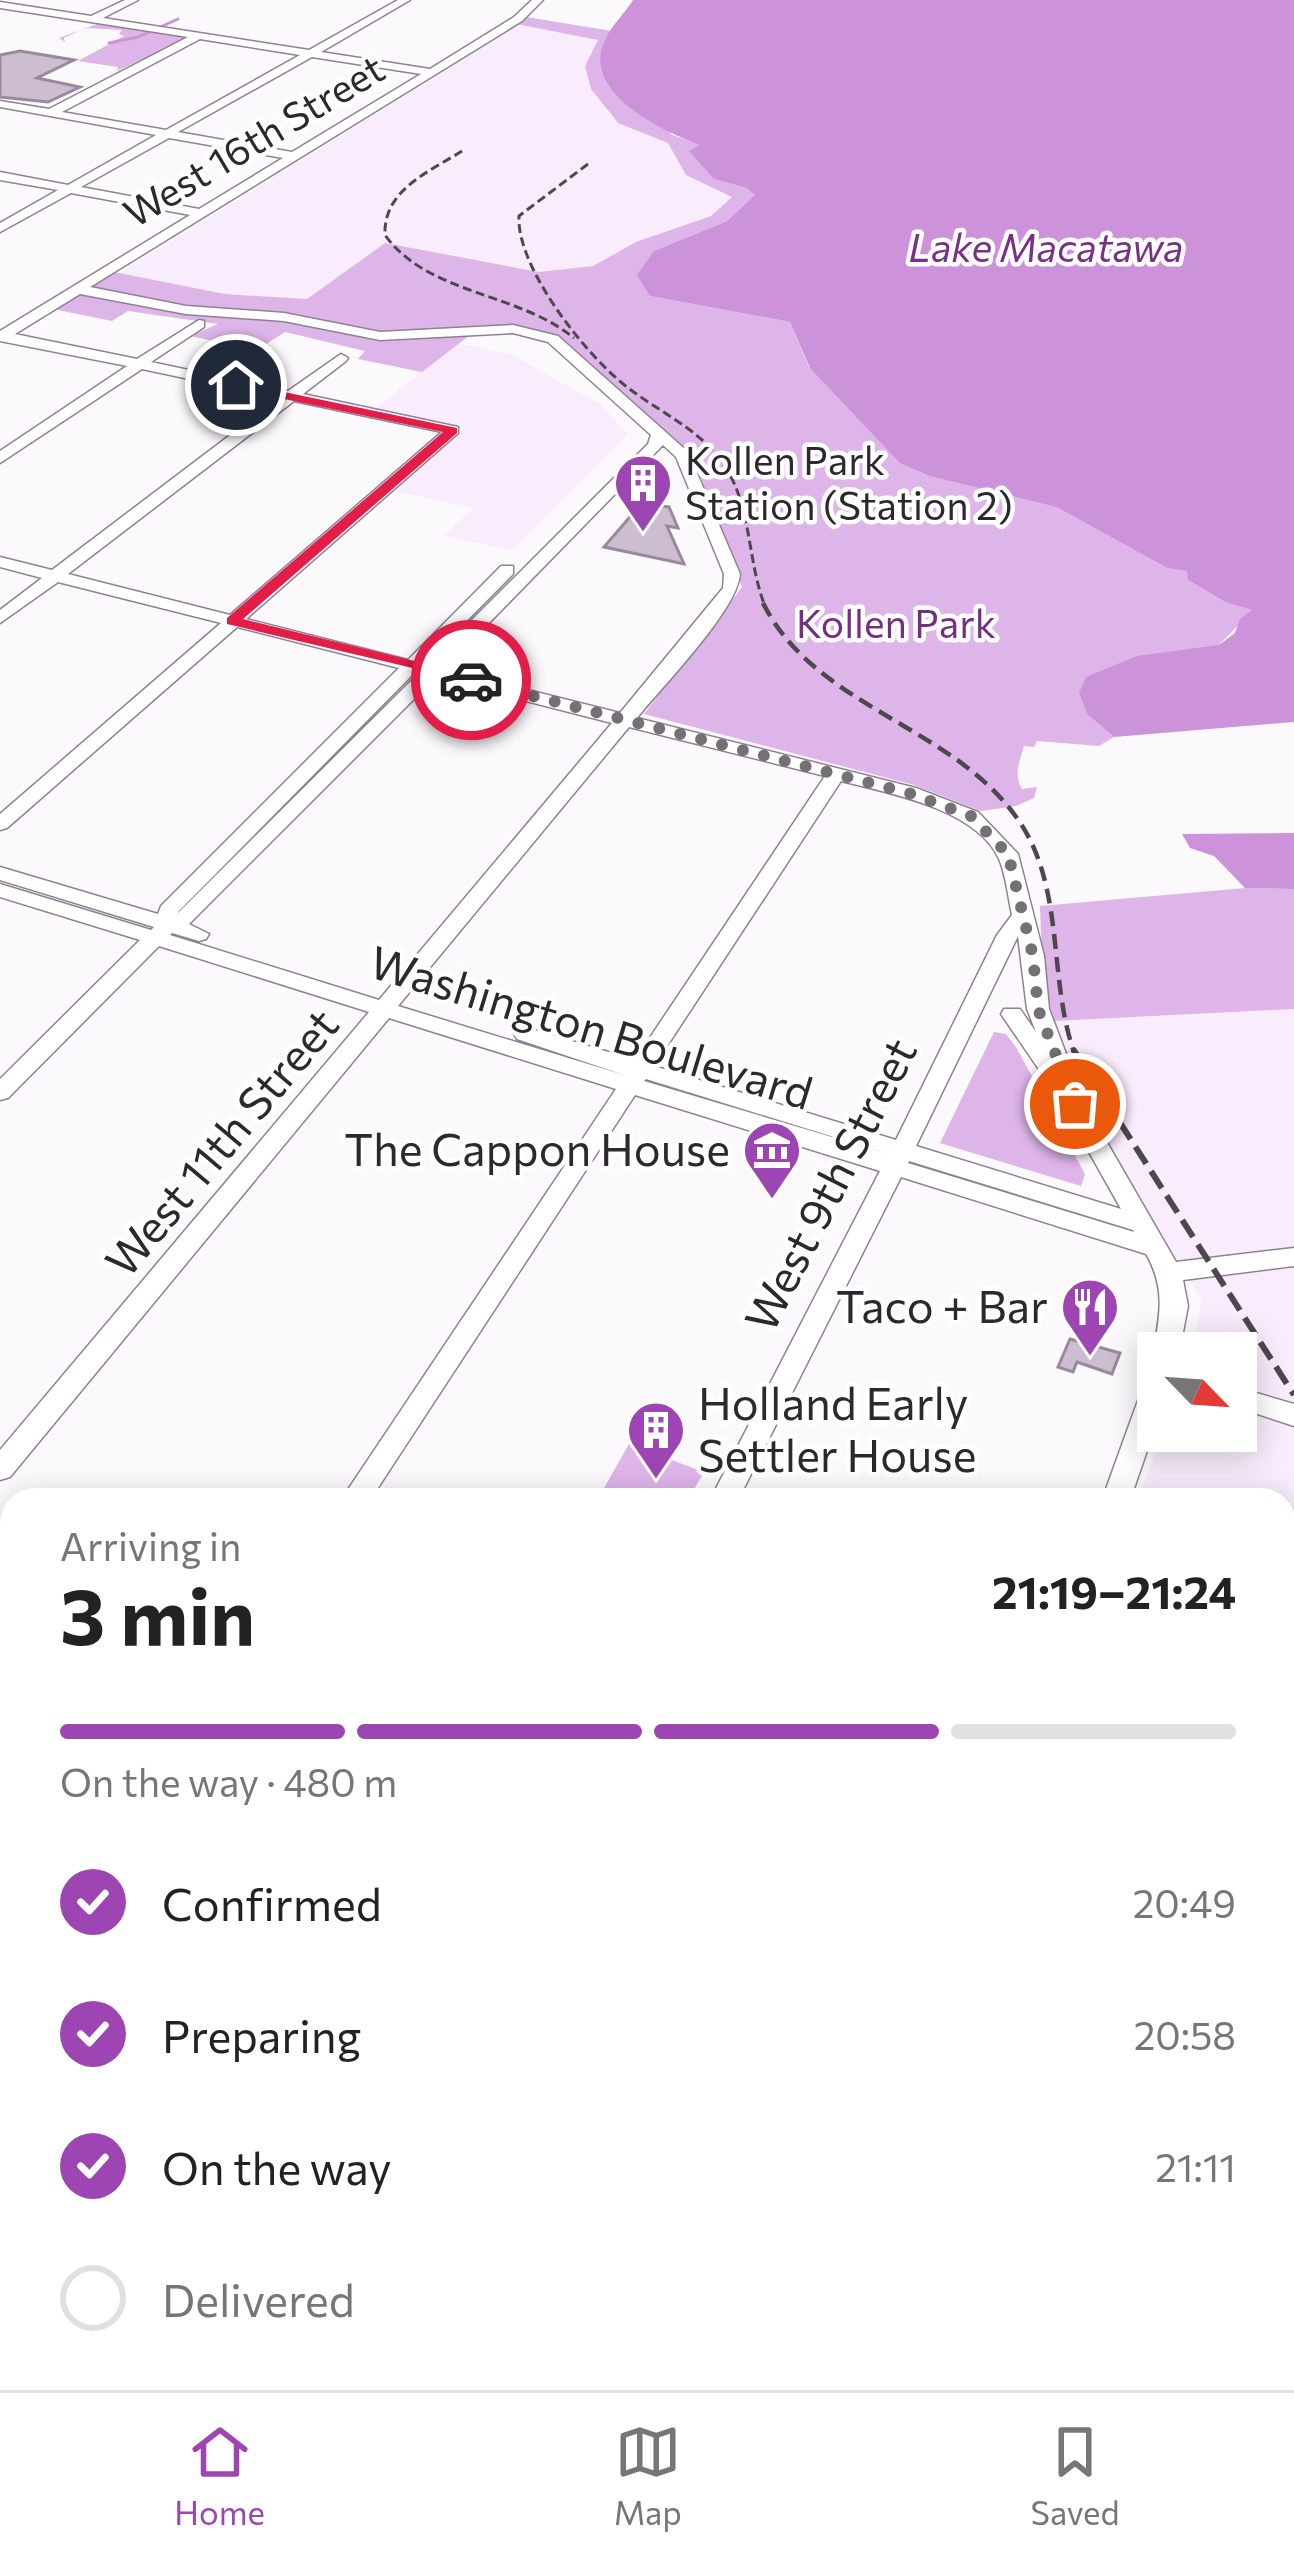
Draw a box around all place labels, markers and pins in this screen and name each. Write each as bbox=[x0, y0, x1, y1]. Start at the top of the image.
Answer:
pin bbox=[185, 334, 287, 436]
place label: Kollen Park Station (Station 2) bbox=[685, 435, 1013, 528]
building icon: Kollen Park Station (Station 2) bbox=[612, 452, 674, 534]
pin bbox=[1024, 1053, 1126, 1155]
museum icon: The Cappon House bbox=[741, 1119, 803, 1201]
place label: The Cappon House bbox=[344, 1120, 730, 1175]
restaurant icon: Taco + Bar bbox=[1059, 1276, 1121, 1358]
place label: Taco + Bar bbox=[836, 1277, 1048, 1332]
place label: Holland Early Settler House bbox=[698, 1374, 976, 1481]
building icon: Holland Early Settler House bbox=[625, 1399, 687, 1481]

